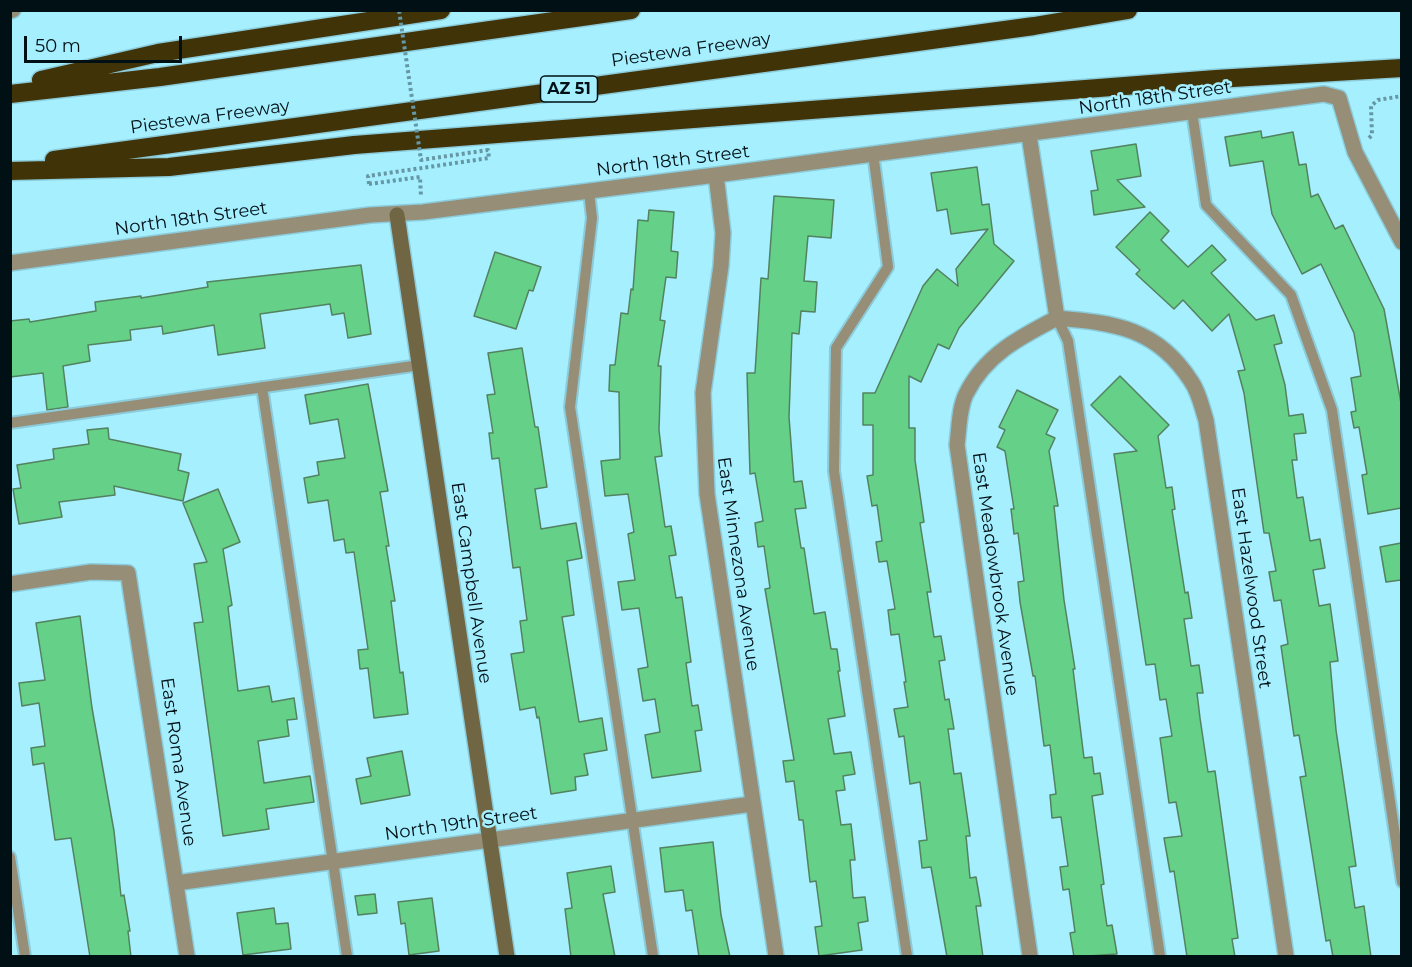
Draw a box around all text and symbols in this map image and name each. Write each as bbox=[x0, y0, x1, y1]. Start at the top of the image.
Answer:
scale bar bbox=[27, 24, 184, 62]
street label: Piestewa Freeway bbox=[610, 28, 772, 72]
text: 50 m bbox=[35, 35, 81, 57]
road number: AZ 51 bbox=[540, 76, 598, 102]
street label: North 18th Street bbox=[1077, 77, 1233, 119]
street label: Piestewa Freeway bbox=[129, 95, 291, 139]
street label: North 18th Street bbox=[595, 141, 751, 181]
street label: North 18th Street bbox=[113, 198, 269, 240]
street label: East Meadowbrook Avenue bbox=[967, 451, 1023, 697]
street label: East Minnezona Avenue bbox=[712, 455, 764, 673]
street label: East Campbell Avenue bbox=[446, 481, 496, 685]
street label: East Hazelwood Street bbox=[1226, 486, 1276, 690]
street label: East Roma Avenue bbox=[155, 676, 201, 848]
street label: North 19th Street bbox=[383, 803, 539, 845]

